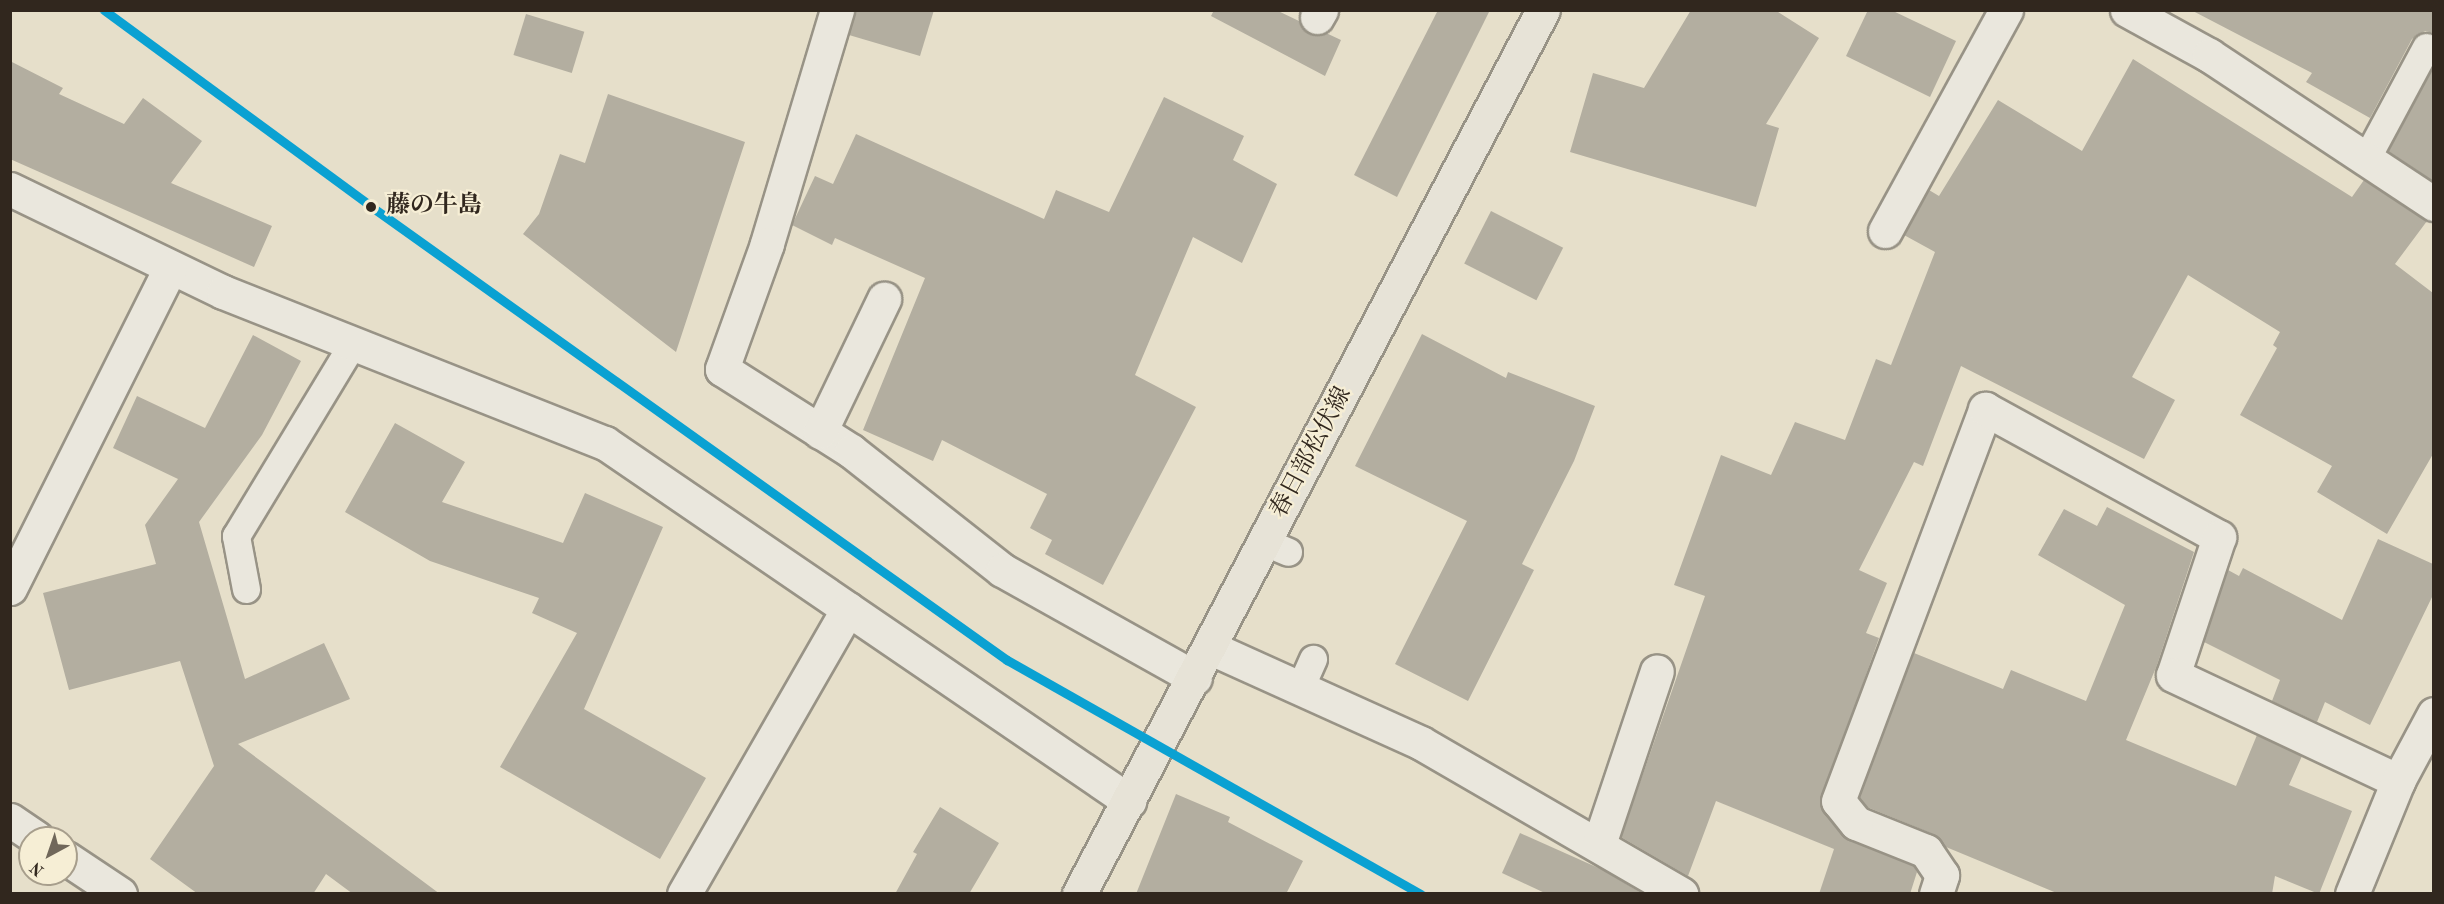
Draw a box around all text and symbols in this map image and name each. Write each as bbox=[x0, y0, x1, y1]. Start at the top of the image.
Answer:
place label: 藤の牛島 bbox=[386, 193, 482, 221]
marker: 藤の牛島 bbox=[361, 197, 381, 217]
street label: 春日部松伏線 bbox=[1265, 383, 1359, 523]
north arrow bbox=[18, 826, 78, 886]
text: N bbox=[28, 858, 48, 878]

